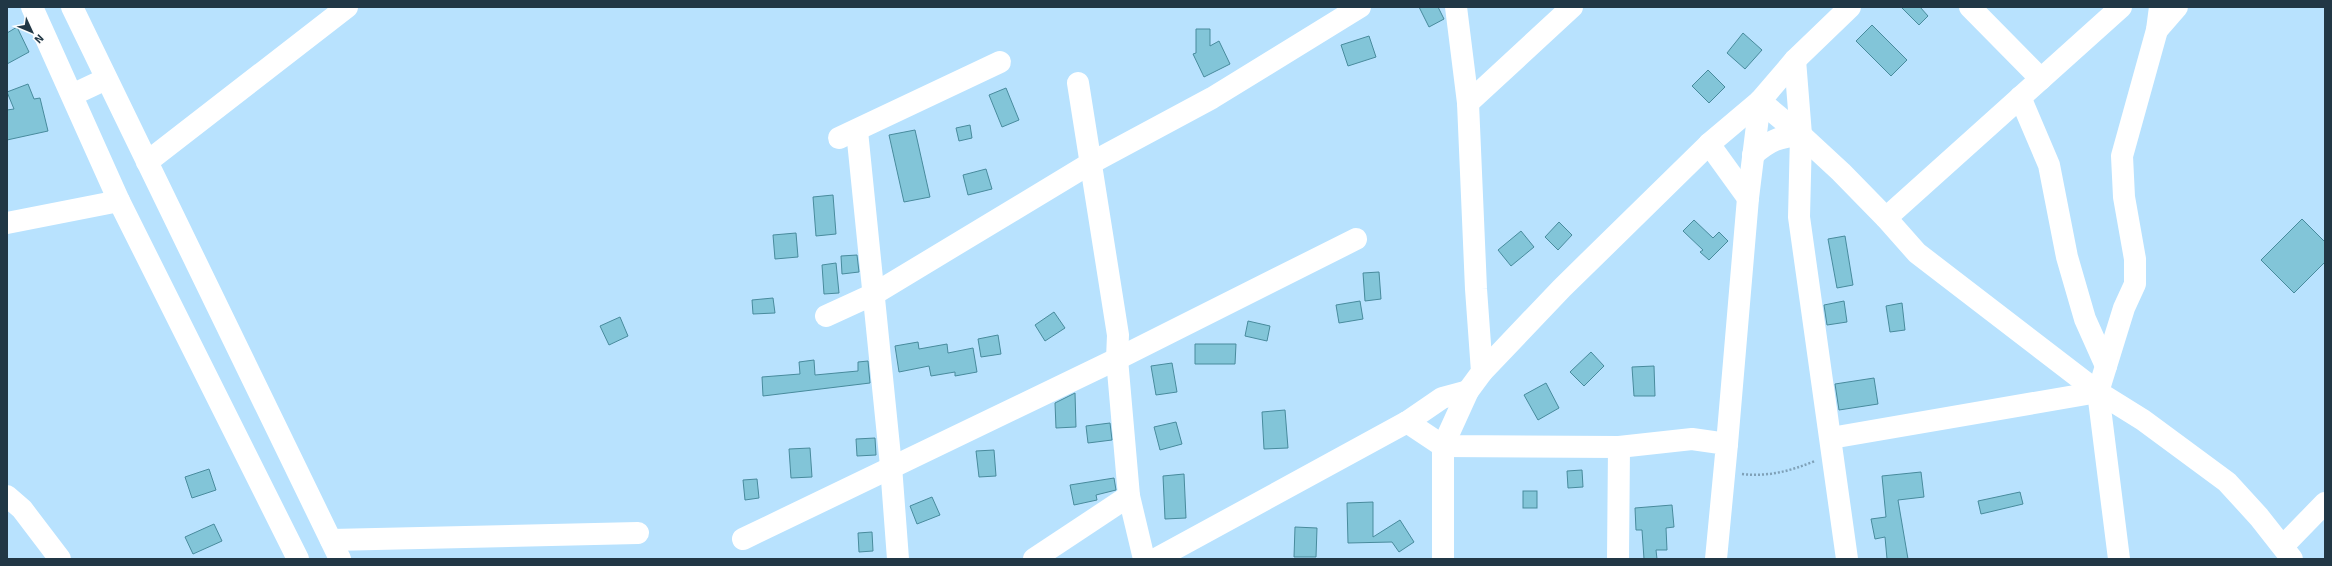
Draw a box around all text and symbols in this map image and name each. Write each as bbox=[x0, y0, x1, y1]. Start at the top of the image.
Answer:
north arrow bbox=[12, 12, 52, 52]
text: N bbox=[31, 31, 46, 46]

